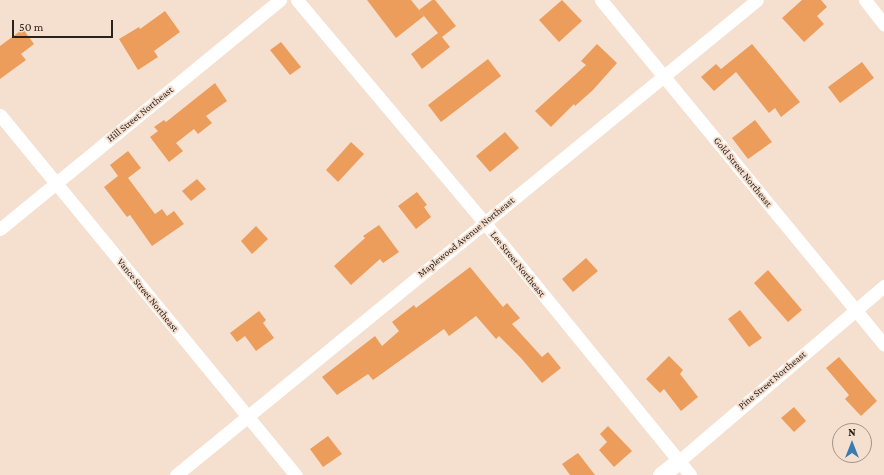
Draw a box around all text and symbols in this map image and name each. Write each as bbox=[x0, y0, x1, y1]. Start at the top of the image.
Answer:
scale bar bbox=[14, 12, 115, 38]
text: 50 m bbox=[19, 20, 43, 34]
street label: Hill Street Northeast bbox=[105, 84, 175, 144]
street label: Gold Street Northeast bbox=[711, 135, 775, 209]
street label: Maplewood Avenue Northeast bbox=[415, 194, 517, 280]
street label: Lee Street Northeast bbox=[488, 229, 548, 299]
street label: Vance Street Northeast bbox=[115, 256, 181, 334]
street label: Pine Street Northeast bbox=[736, 348, 808, 412]
north arrow bbox=[832, 423, 872, 463]
text: N bbox=[848, 426, 856, 438]

